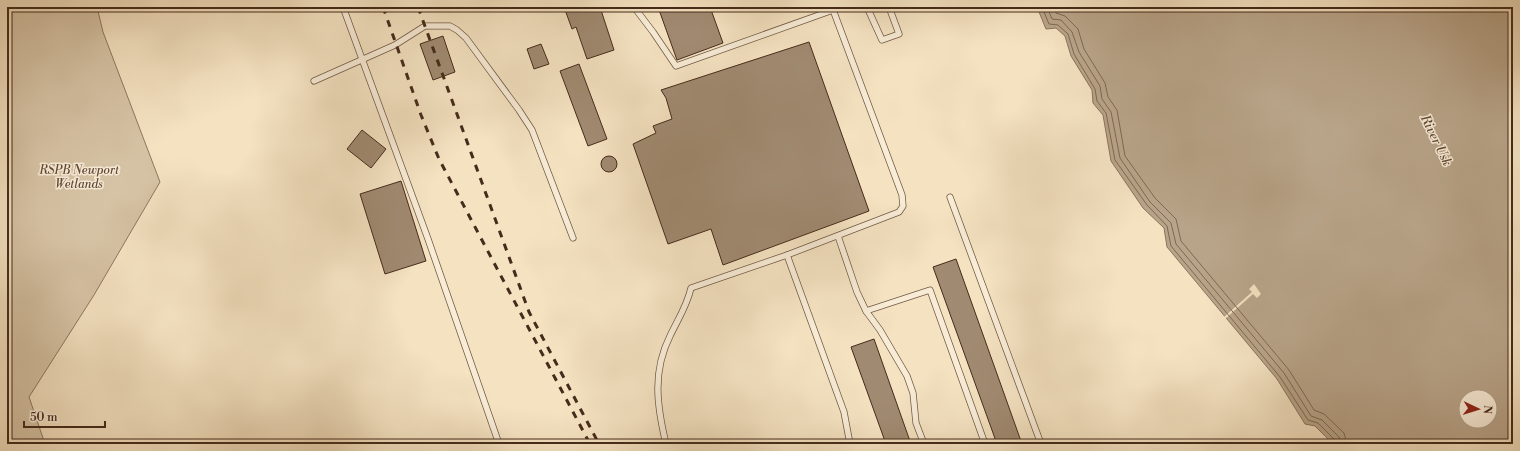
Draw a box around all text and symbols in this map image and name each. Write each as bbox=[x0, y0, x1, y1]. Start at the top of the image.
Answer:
water label: River Usk bbox=[1416, 111, 1455, 169]
park label: RSPB Newport Wetlands bbox=[38, 163, 120, 192]
north arrow bbox=[1458, 389, 1498, 429]
scale bar bbox=[24, 403, 105, 429]
text: N bbox=[1480, 405, 1494, 415]
text: 50 m bbox=[30, 410, 58, 425]

